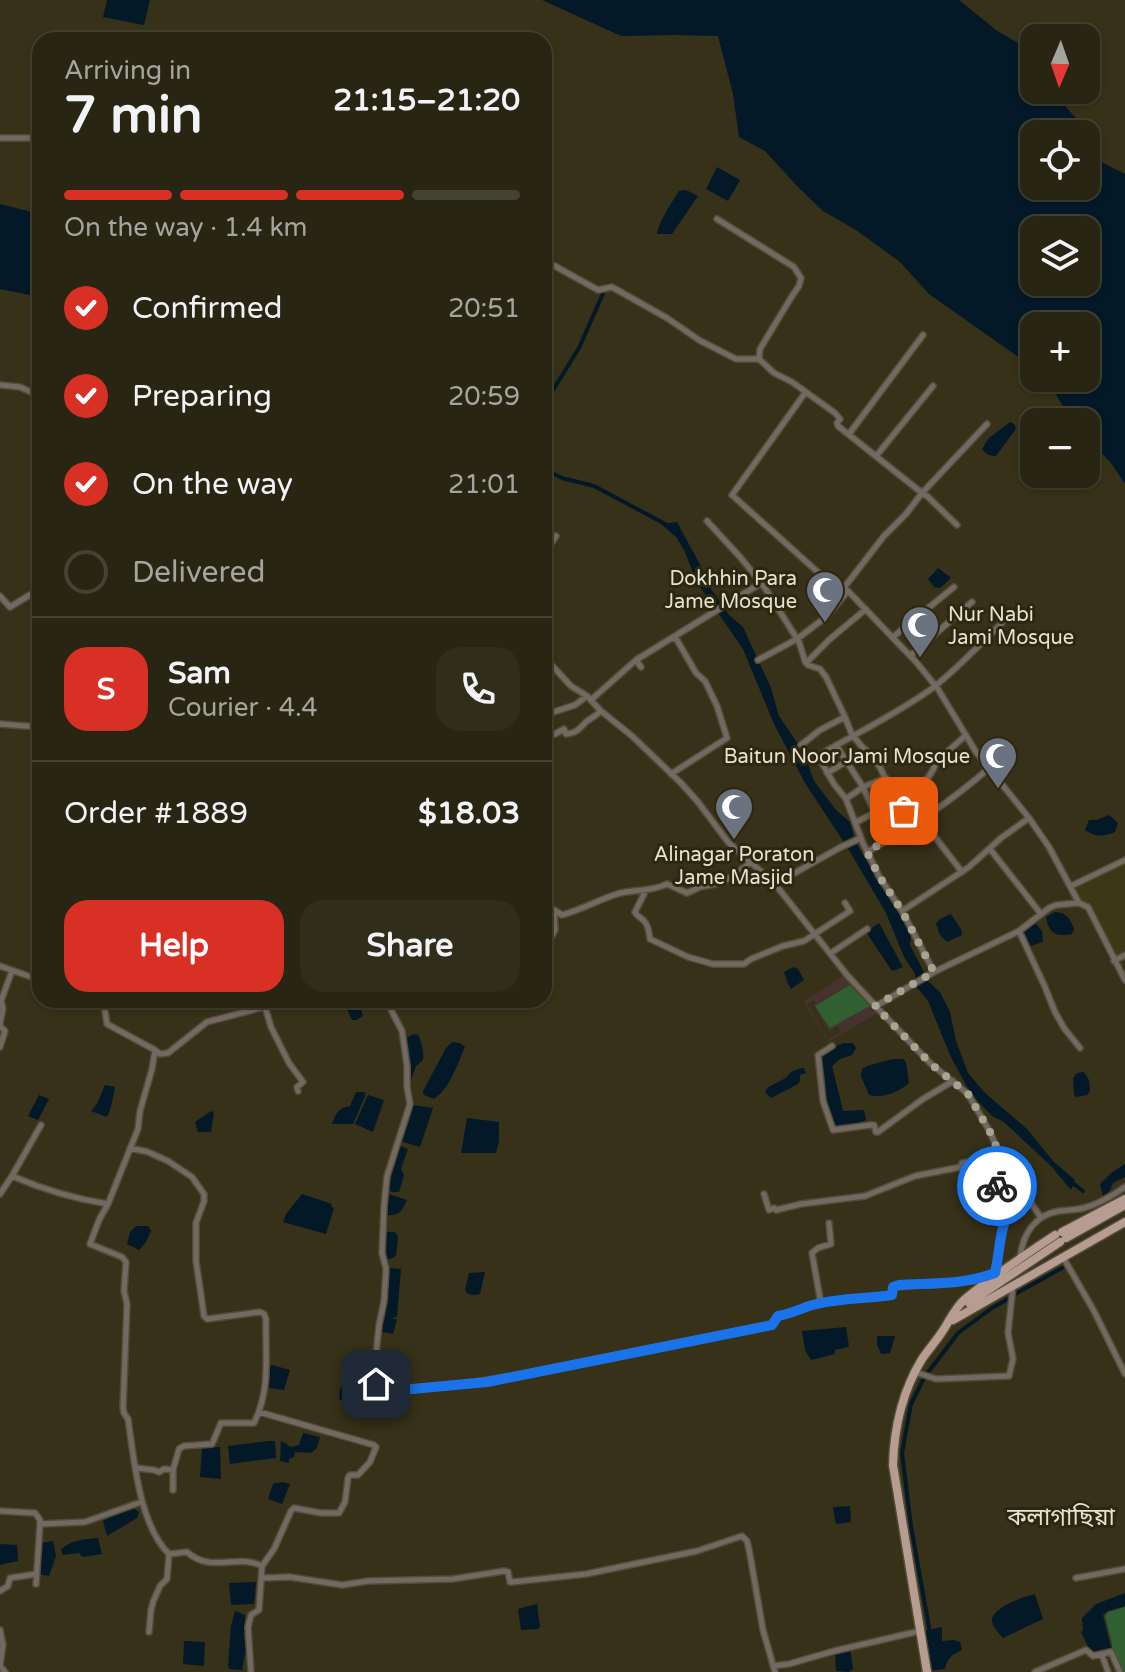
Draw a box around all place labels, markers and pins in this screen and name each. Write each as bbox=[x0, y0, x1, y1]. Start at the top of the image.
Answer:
place label: Dokhhin Para Jame Mosque bbox=[665, 567, 797, 614]
mosque icon: Dokhhin Para Jame Mosque bbox=[804, 569, 846, 624]
place label: Nur Nabi Jami Mosque bbox=[948, 603, 1074, 650]
mosque icon: Nur Nabi Jami Mosque bbox=[899, 604, 941, 659]
mosque icon: Baitun Noor Jami Mosque bbox=[977, 735, 1019, 790]
place label: Baitun Noor Jami Mosque bbox=[724, 745, 970, 769]
pin bbox=[870, 777, 938, 845]
mosque icon: Alinagar Poraton Jame Masjid bbox=[713, 786, 755, 841]
place label: Alinagar Poraton Jame Masjid bbox=[654, 843, 814, 890]
pin bbox=[342, 1350, 410, 1418]

